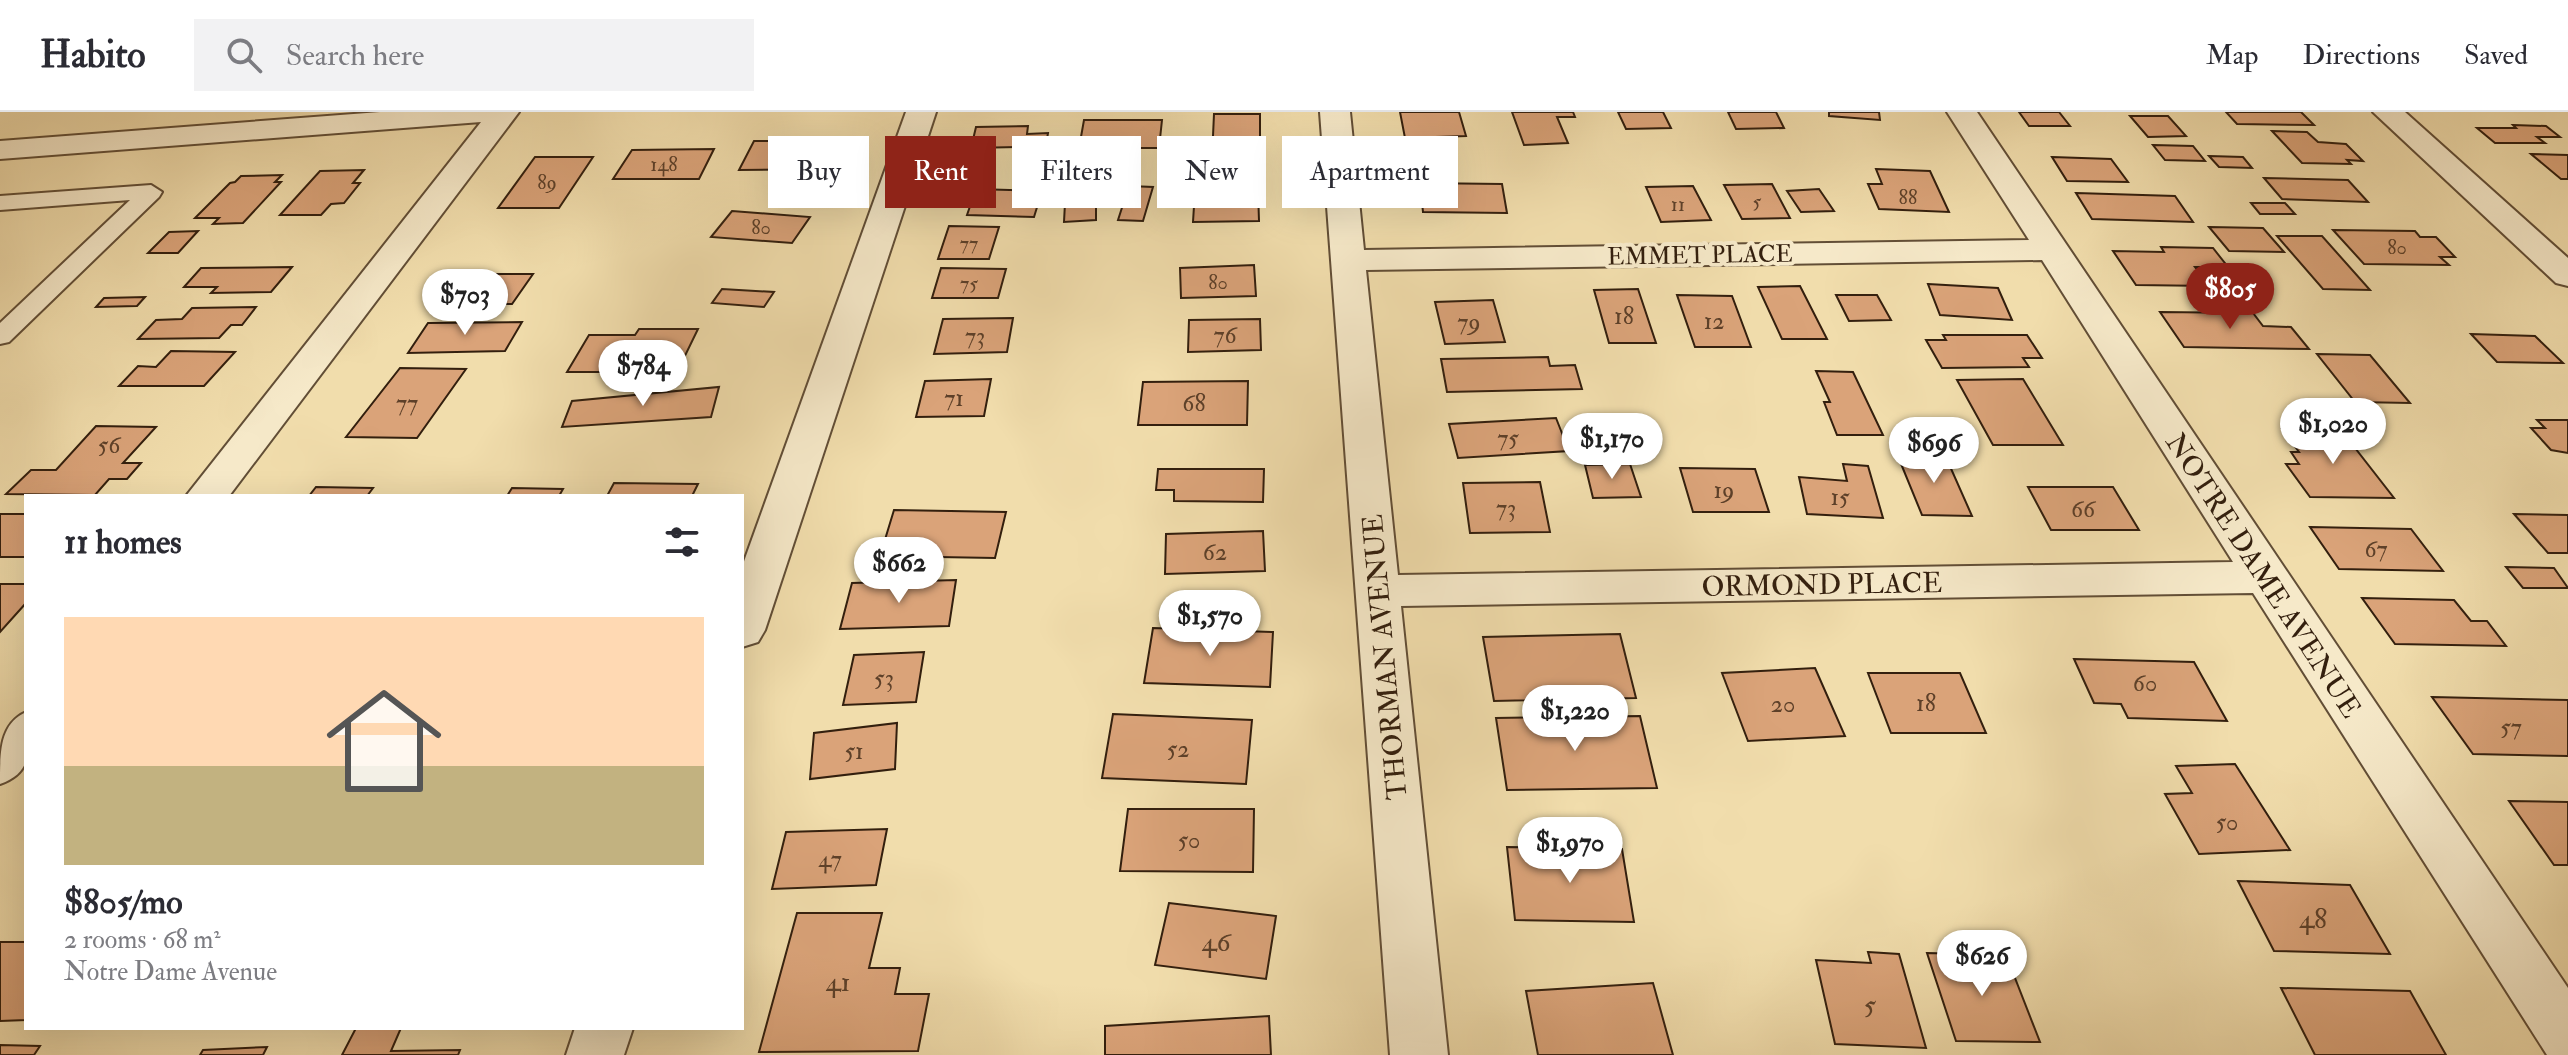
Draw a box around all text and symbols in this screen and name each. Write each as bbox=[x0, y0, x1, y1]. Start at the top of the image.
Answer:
search box bbox=[194, 19, 754, 91]
text: Habito bbox=[40, 31, 146, 79]
icon: search bbox=[222, 33, 266, 77]
text: Search here bbox=[286, 37, 424, 74]
text: Map bbox=[2206, 38, 2259, 73]
text: Directions bbox=[2303, 38, 2420, 73]
text: Saved bbox=[2464, 38, 2528, 73]
chip: Buy bbox=[768, 136, 869, 208]
chip: Rent bbox=[885, 136, 996, 208]
chip: Filters bbox=[1012, 136, 1141, 208]
chip: New bbox=[1157, 136, 1266, 208]
chip: Apartment bbox=[1282, 136, 1458, 208]
house number: 148 bbox=[650, 152, 678, 177]
house number: 89 bbox=[537, 170, 557, 195]
house number: 88 bbox=[1899, 185, 1917, 210]
house number: 5 bbox=[1753, 189, 1762, 214]
house number: 11 bbox=[1671, 192, 1685, 217]
house number: 80 bbox=[751, 215, 771, 240]
house number: 77 bbox=[960, 231, 978, 256]
house number: 80 bbox=[2387, 235, 2407, 260]
street label: EMMET PLACE bbox=[1607, 238, 1793, 273]
pin: $805 bbox=[2183, 263, 2277, 331]
pin: $703 bbox=[418, 269, 512, 337]
house number: 80 bbox=[1208, 270, 1228, 295]
house number: 75 bbox=[960, 271, 978, 296]
text: $805 bbox=[2204, 273, 2256, 305]
text: $703 bbox=[440, 279, 490, 311]
house number: 18 bbox=[1614, 301, 1634, 332]
house number: 12 bbox=[1704, 306, 1724, 337]
house number: 79 bbox=[1457, 307, 1481, 338]
house number: 76 bbox=[1213, 320, 1238, 351]
house number: 73 bbox=[965, 321, 985, 352]
pin: $784 bbox=[596, 340, 690, 408]
text: $784 bbox=[617, 350, 669, 382]
house number: 71 bbox=[944, 383, 964, 414]
house number: 77 bbox=[396, 388, 418, 419]
house number: 68 bbox=[1182, 388, 1206, 419]
pin: $1,020 bbox=[2268, 398, 2398, 466]
text: $1,020 bbox=[2298, 408, 2368, 440]
pin: $1,170 bbox=[1547, 413, 1677, 481]
pin: $696 bbox=[1887, 417, 1981, 485]
house number: 75 bbox=[1497, 423, 1519, 454]
text: $1,170 bbox=[1580, 423, 1644, 455]
text: $696 bbox=[1907, 427, 1961, 459]
street label: NOTRE DAME AVENUE bbox=[2158, 427, 2368, 725]
house number: 56 bbox=[98, 430, 122, 461]
house number: 19 bbox=[1714, 475, 1734, 506]
house number: 15 bbox=[1830, 482, 1850, 513]
house number: 73 bbox=[1496, 493, 1516, 524]
house number: 66 bbox=[2071, 494, 2097, 525]
street label: THORMAN AVENUE bbox=[1356, 513, 1415, 801]
icon: filters bbox=[660, 520, 704, 564]
text: 11 homes bbox=[64, 521, 182, 564]
house number: 67 bbox=[2364, 534, 2388, 565]
pin: $662 bbox=[852, 537, 946, 605]
house number: 62 bbox=[1203, 537, 1227, 568]
text: $662 bbox=[872, 547, 926, 579]
street label: ORMOND PLACE bbox=[1701, 566, 1943, 605]
pin: $1,570 bbox=[1145, 590, 1275, 658]
text: $1,570 bbox=[1177, 600, 1243, 632]
house number: 53 bbox=[874, 663, 894, 694]
house number: 60 bbox=[2133, 668, 2157, 699]
icon: home bbox=[312, 669, 456, 813]
pin: $1,220 bbox=[1510, 685, 1640, 753]
house number: 18 bbox=[1916, 688, 1936, 719]
house number: 20 bbox=[1771, 689, 1795, 720]
text: $1,220 bbox=[1540, 695, 1610, 727]
house number: 57 bbox=[2500, 712, 2522, 743]
house number: 52 bbox=[1167, 734, 1189, 765]
house number: 51 bbox=[844, 736, 864, 767]
house number: 50 bbox=[2216, 807, 2238, 838]
pin: $1,970 bbox=[1505, 817, 1635, 885]
house number: 50 bbox=[1178, 825, 1200, 856]
text: $1,970 bbox=[1536, 827, 1604, 859]
house number: 47 bbox=[818, 844, 842, 875]
text: $805/mo bbox=[64, 881, 183, 924]
house number: 48 bbox=[2299, 902, 2327, 937]
text: 2 rooms · 68 m² bbox=[64, 924, 221, 956]
house number: 46 bbox=[1201, 925, 1232, 960]
pin: $626 bbox=[1935, 930, 2029, 998]
text: $626 bbox=[1955, 940, 2009, 972]
text: Notre Dame Avenue bbox=[64, 956, 277, 988]
house number: 41 bbox=[825, 965, 851, 1000]
house number: 5 bbox=[1864, 988, 1877, 1023]

